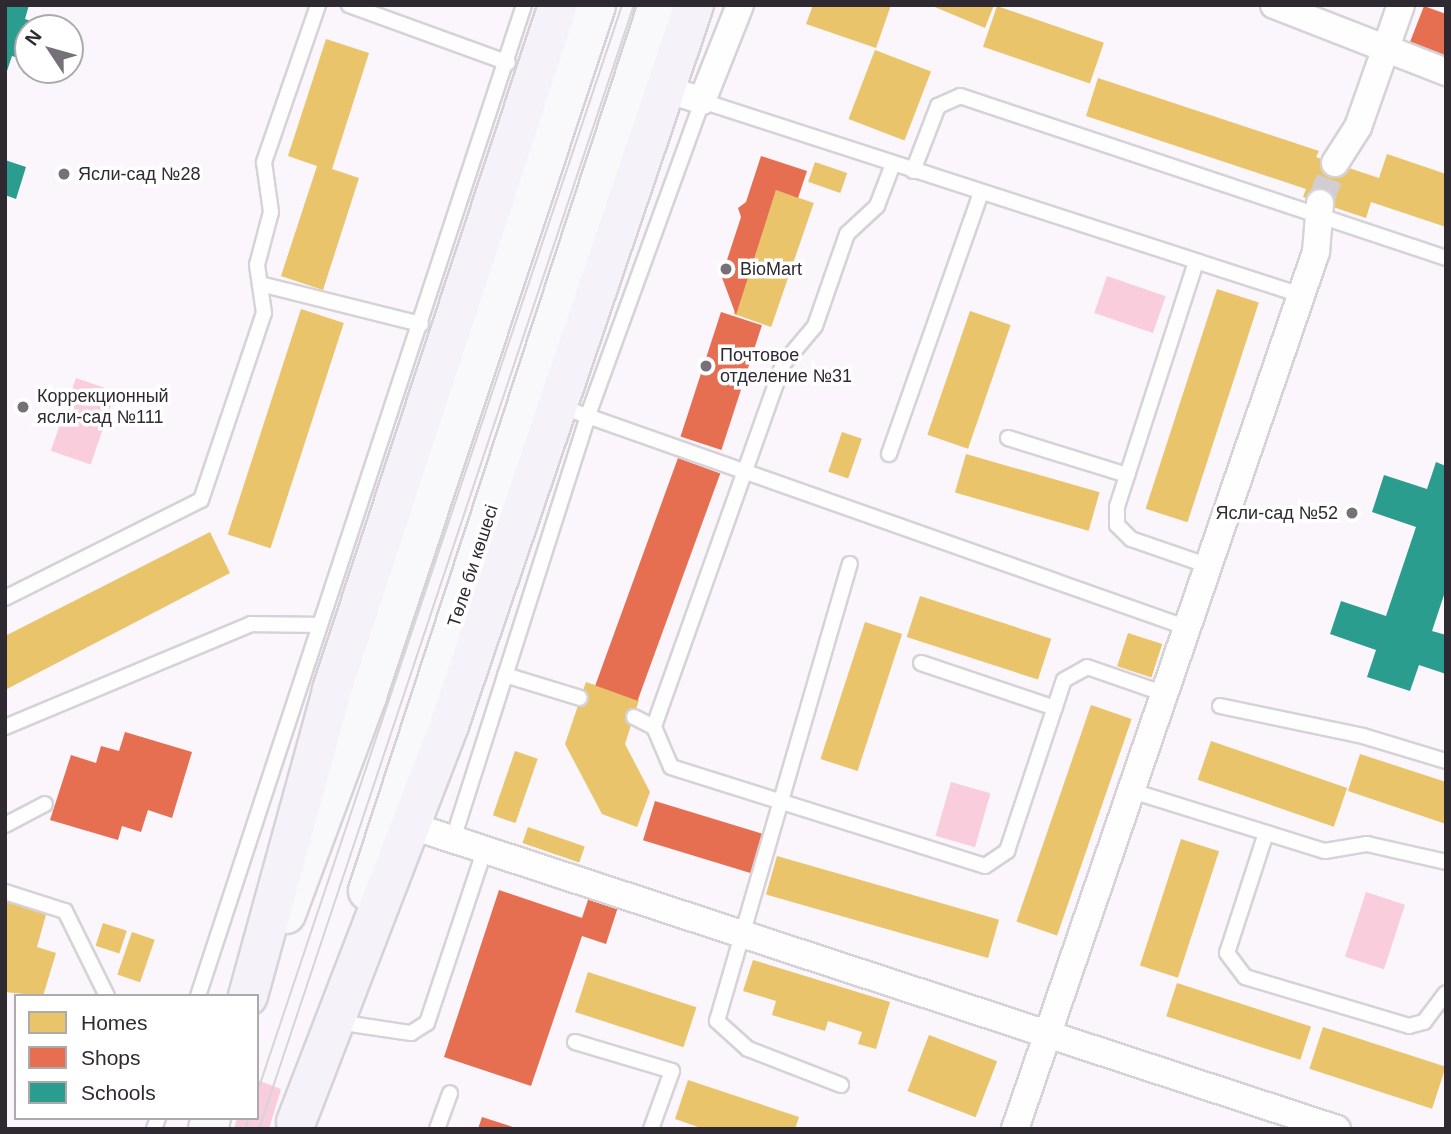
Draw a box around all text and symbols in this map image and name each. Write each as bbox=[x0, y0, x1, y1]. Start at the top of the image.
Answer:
north arrow bbox=[14, 14, 84, 84]
text: N bbox=[21, 26, 46, 49]
place label: Ясли-сад №28 bbox=[78, 163, 200, 185]
marker: Ясли-сад №28 bbox=[56, 166, 72, 182]
place label: BioMart bbox=[740, 258, 802, 280]
marker: BioMart bbox=[718, 261, 734, 277]
place label: Почтовое отделение №31 bbox=[720, 345, 852, 388]
marker: Почтовое отделение №31 bbox=[698, 358, 714, 374]
place label: Коррекционный ясли-сад №111 bbox=[37, 386, 169, 428]
marker: Коррекционный ясли-сад №111 bbox=[15, 399, 31, 415]
street label: Төле би көшесі bbox=[443, 502, 503, 630]
place label: Ясли-сад №52 bbox=[1216, 502, 1338, 524]
marker: Ясли-сад №52 bbox=[1344, 505, 1360, 521]
legend bbox=[14, 994, 259, 1120]
text: Homes bbox=[81, 1011, 148, 1034]
text: Shops bbox=[81, 1046, 141, 1069]
text: Schools bbox=[81, 1081, 156, 1104]

